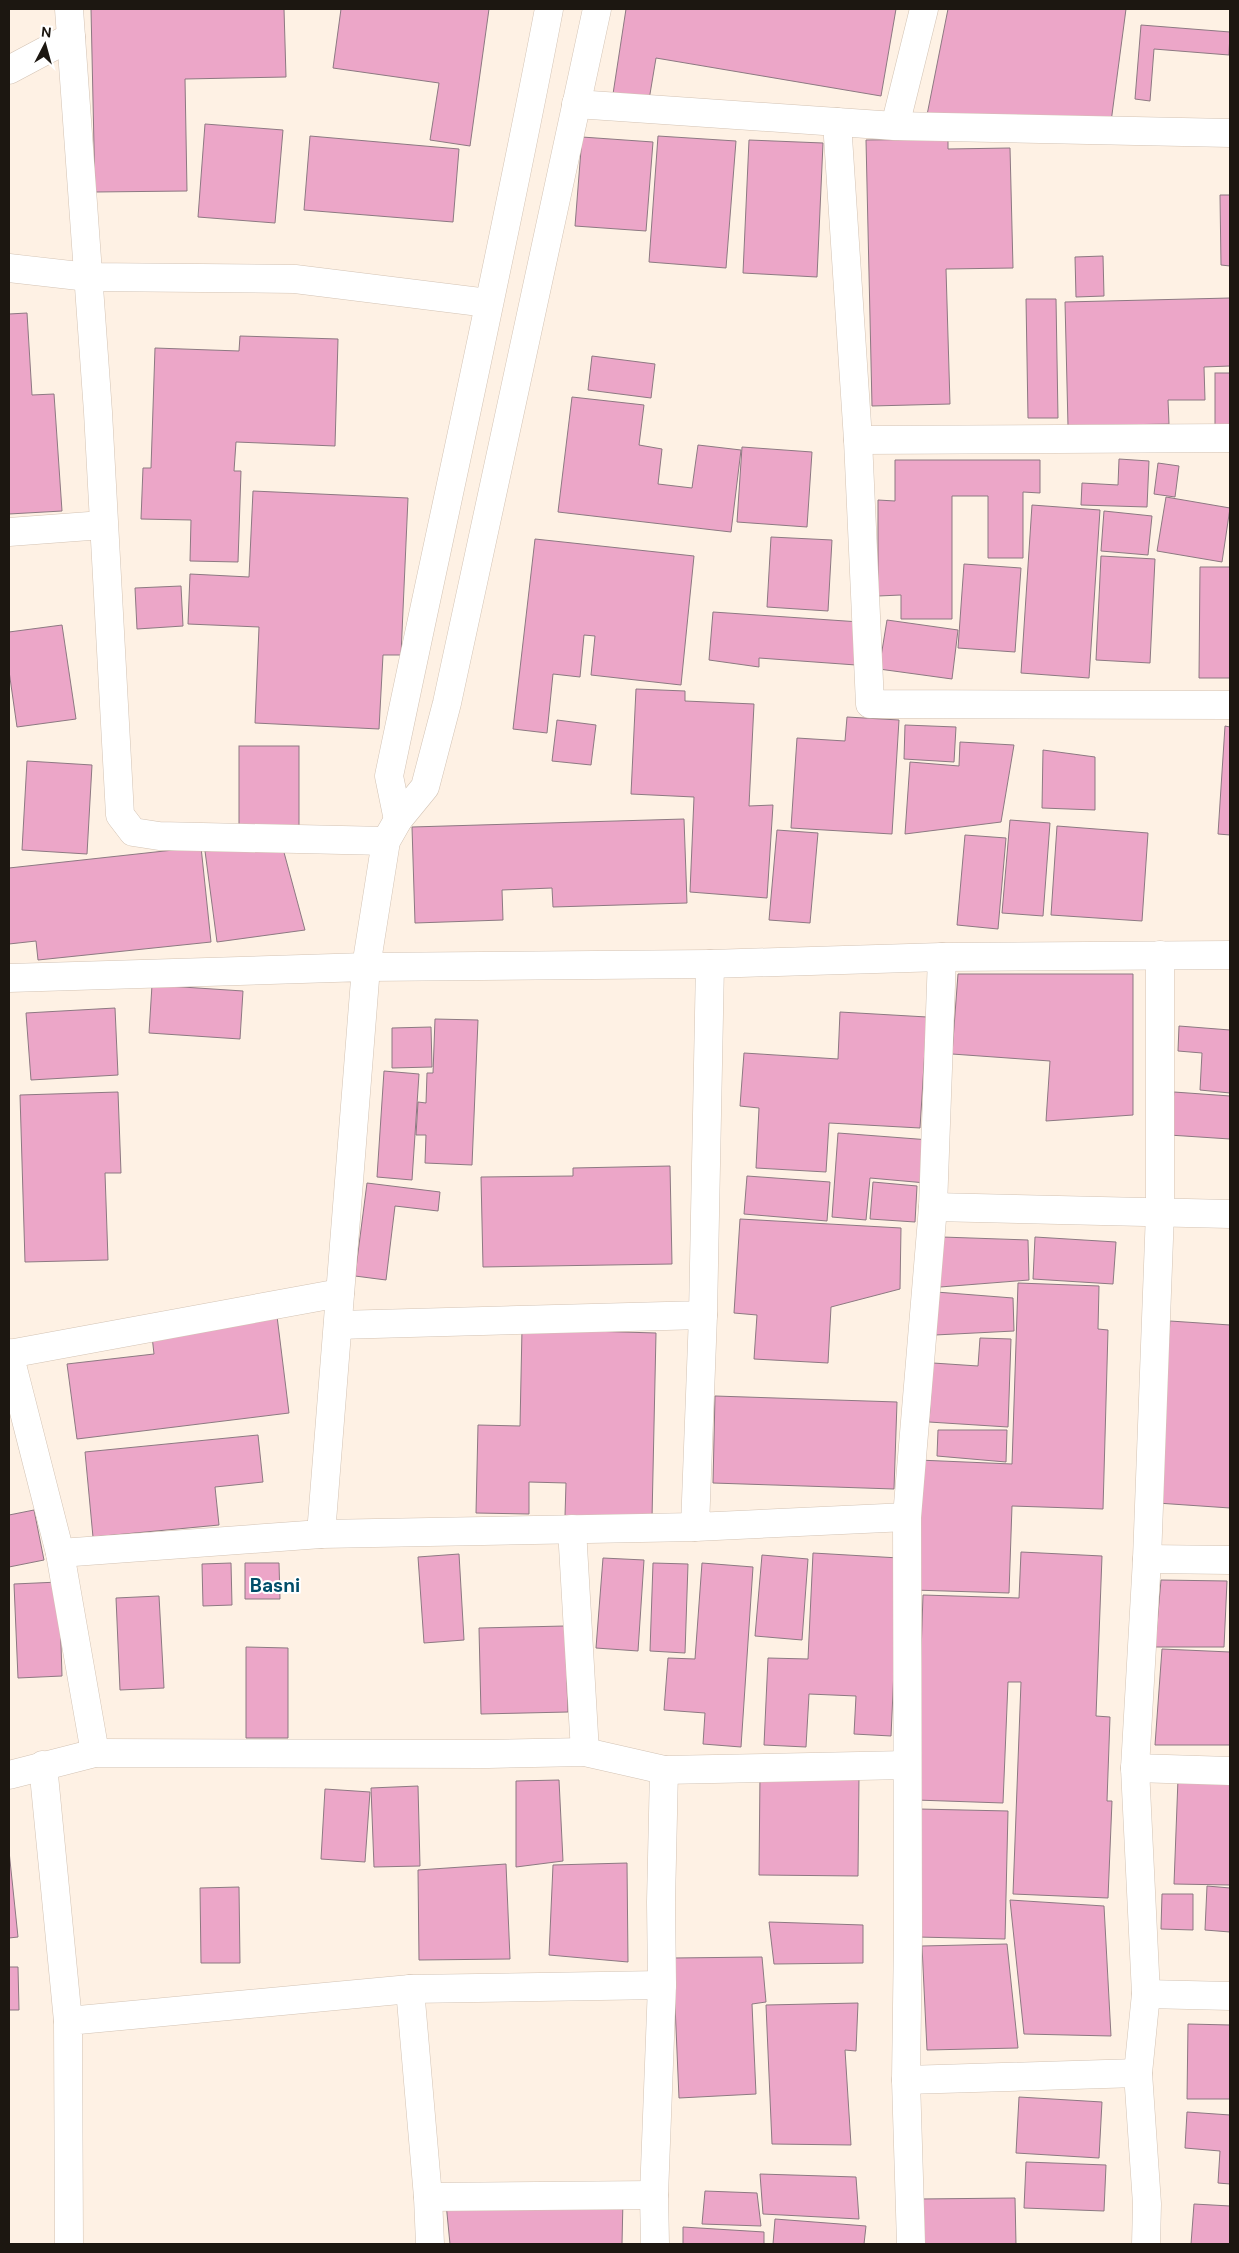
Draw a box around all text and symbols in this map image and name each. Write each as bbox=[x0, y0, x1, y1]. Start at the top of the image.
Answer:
north arrow bbox=[20, 20, 70, 70]
text: N bbox=[40, 23, 52, 42]
district label: Basni bbox=[250, 1573, 300, 1598]

